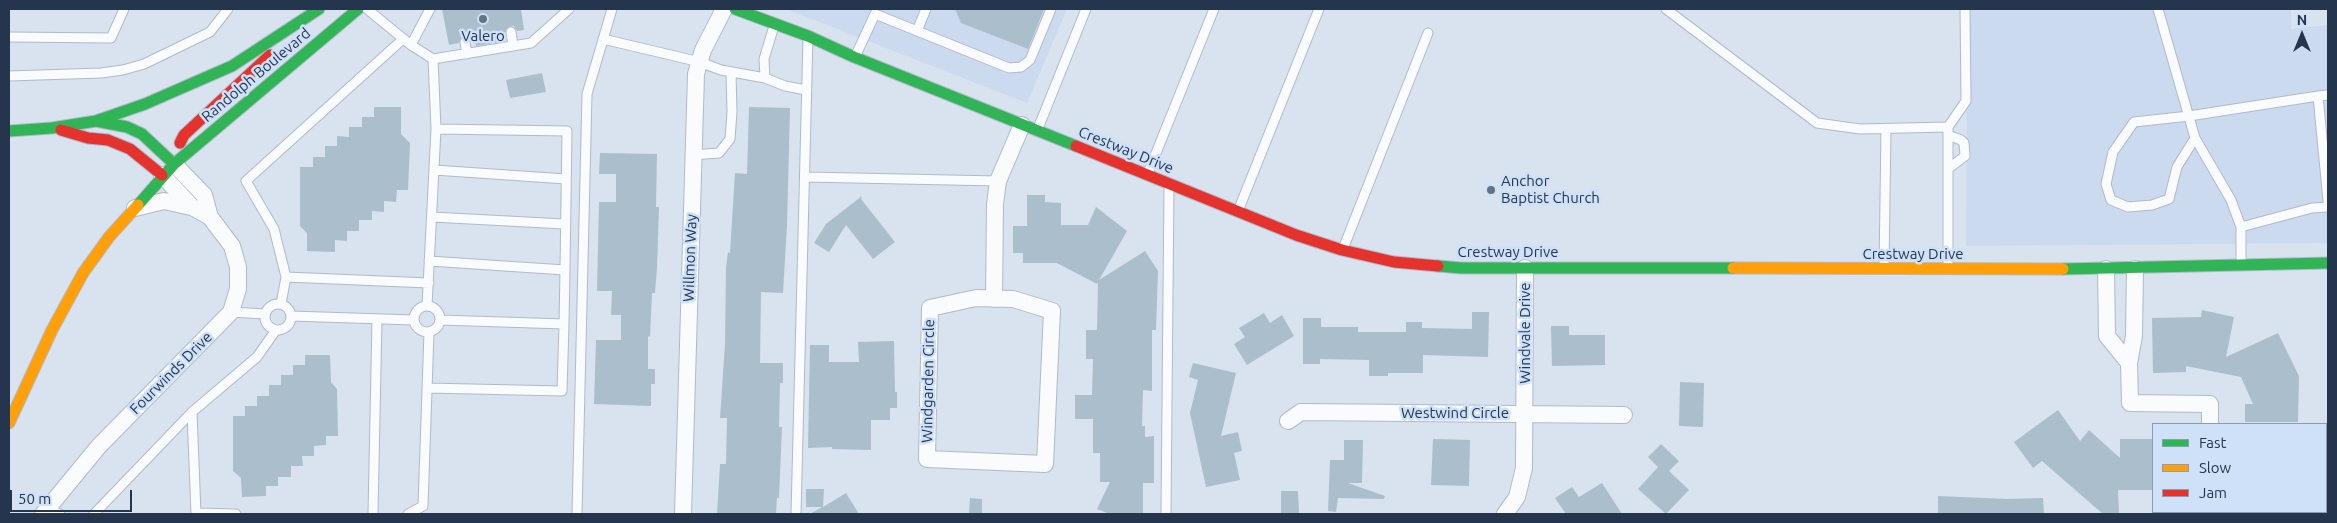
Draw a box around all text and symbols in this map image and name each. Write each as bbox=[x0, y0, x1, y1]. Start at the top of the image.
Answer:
north arrow bbox=[2277, 10, 2327, 60]
text: N bbox=[2297, 12, 2307, 28]
marker: Valero bbox=[477, 13, 489, 25]
street label: Randolph Boulevard bbox=[198, 24, 314, 126]
place label: Valero bbox=[461, 27, 505, 45]
street label: Crestway Drive bbox=[1076, 123, 1176, 177]
place label: Anchor Baptist Church bbox=[1501, 172, 1600, 207]
marker: Anchor Baptist Church bbox=[1485, 184, 1497, 196]
street label: Willmon Way bbox=[679, 214, 701, 302]
street label: Crestway Drive bbox=[1457, 243, 1559, 261]
street label: Crestway Drive bbox=[1862, 245, 1964, 263]
street label: Windvale Drive bbox=[1516, 282, 1534, 384]
street label: Windgarden Circle bbox=[918, 319, 938, 443]
street label: Fourwinds Drive bbox=[126, 328, 216, 418]
street label: Westwind Circle bbox=[1401, 404, 1509, 422]
legend bbox=[2152, 423, 2327, 513]
text: Fast bbox=[2199, 434, 2226, 451]
text: Slow bbox=[2199, 459, 2231, 476]
scale bar bbox=[12, 480, 135, 512]
text: Jam bbox=[2199, 484, 2227, 501]
text: 50 m bbox=[18, 490, 51, 507]

